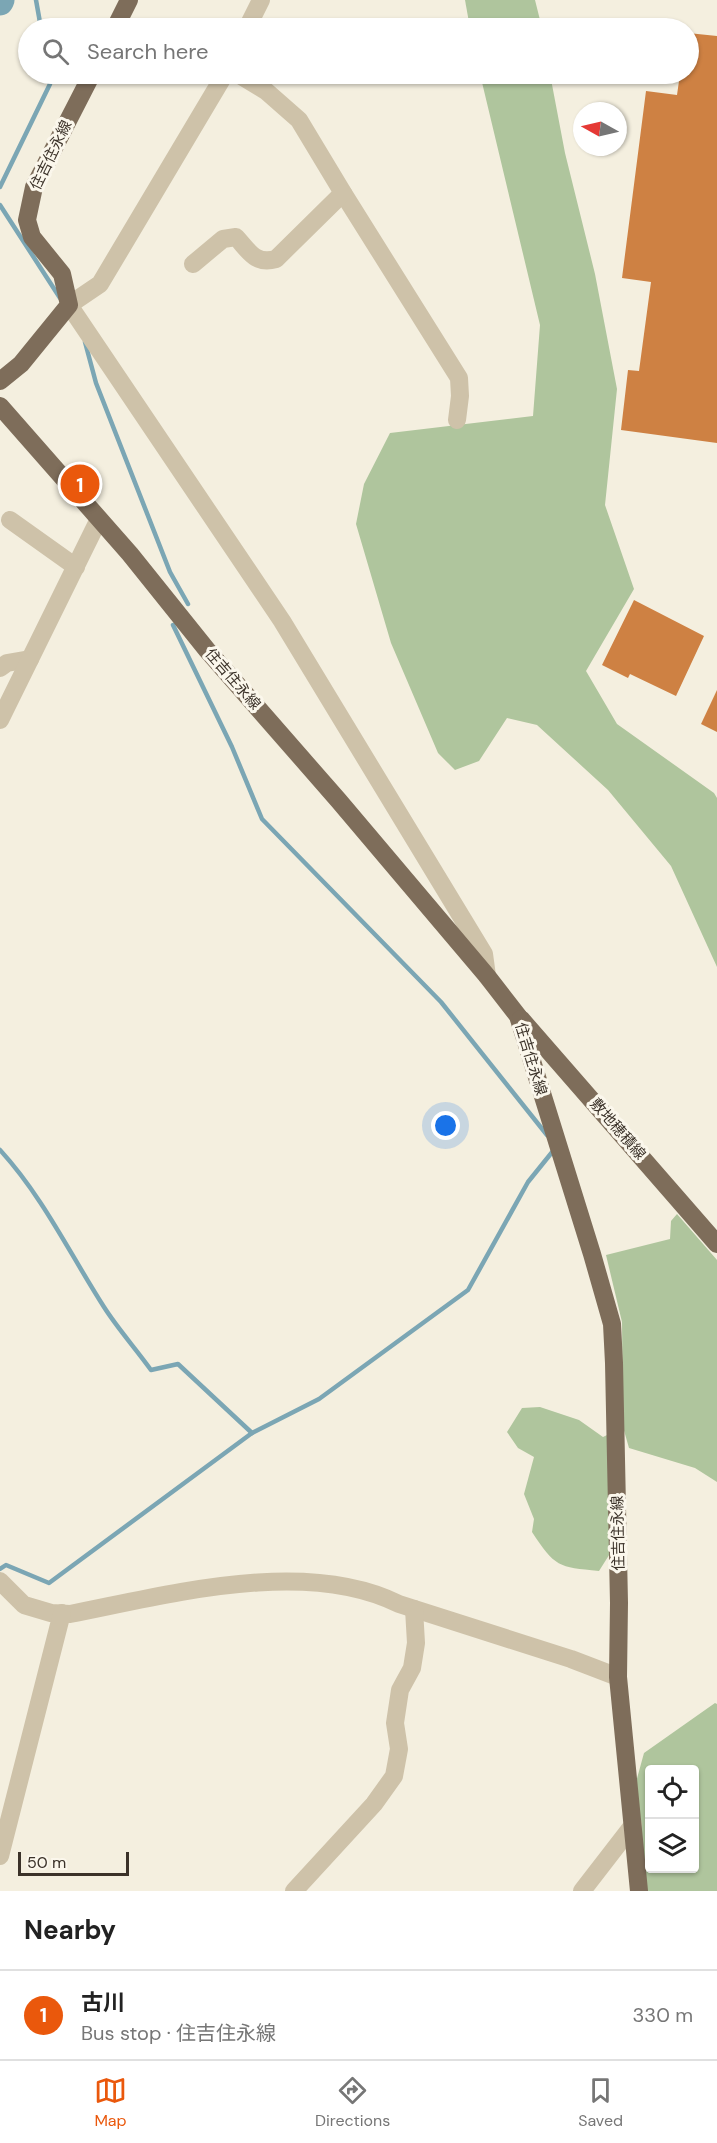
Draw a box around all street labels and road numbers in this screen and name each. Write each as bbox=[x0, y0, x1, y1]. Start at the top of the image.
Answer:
street label: 住吉住永線 bbox=[26, 117, 76, 193]
street label: 住吉住永線 bbox=[201, 644, 265, 714]
street label: 住吉住永線 bbox=[510, 1020, 552, 1098]
street label: 敷地穂積線 bbox=[586, 1094, 650, 1164]
street label: 住吉住永線 bbox=[607, 1495, 629, 1571]

